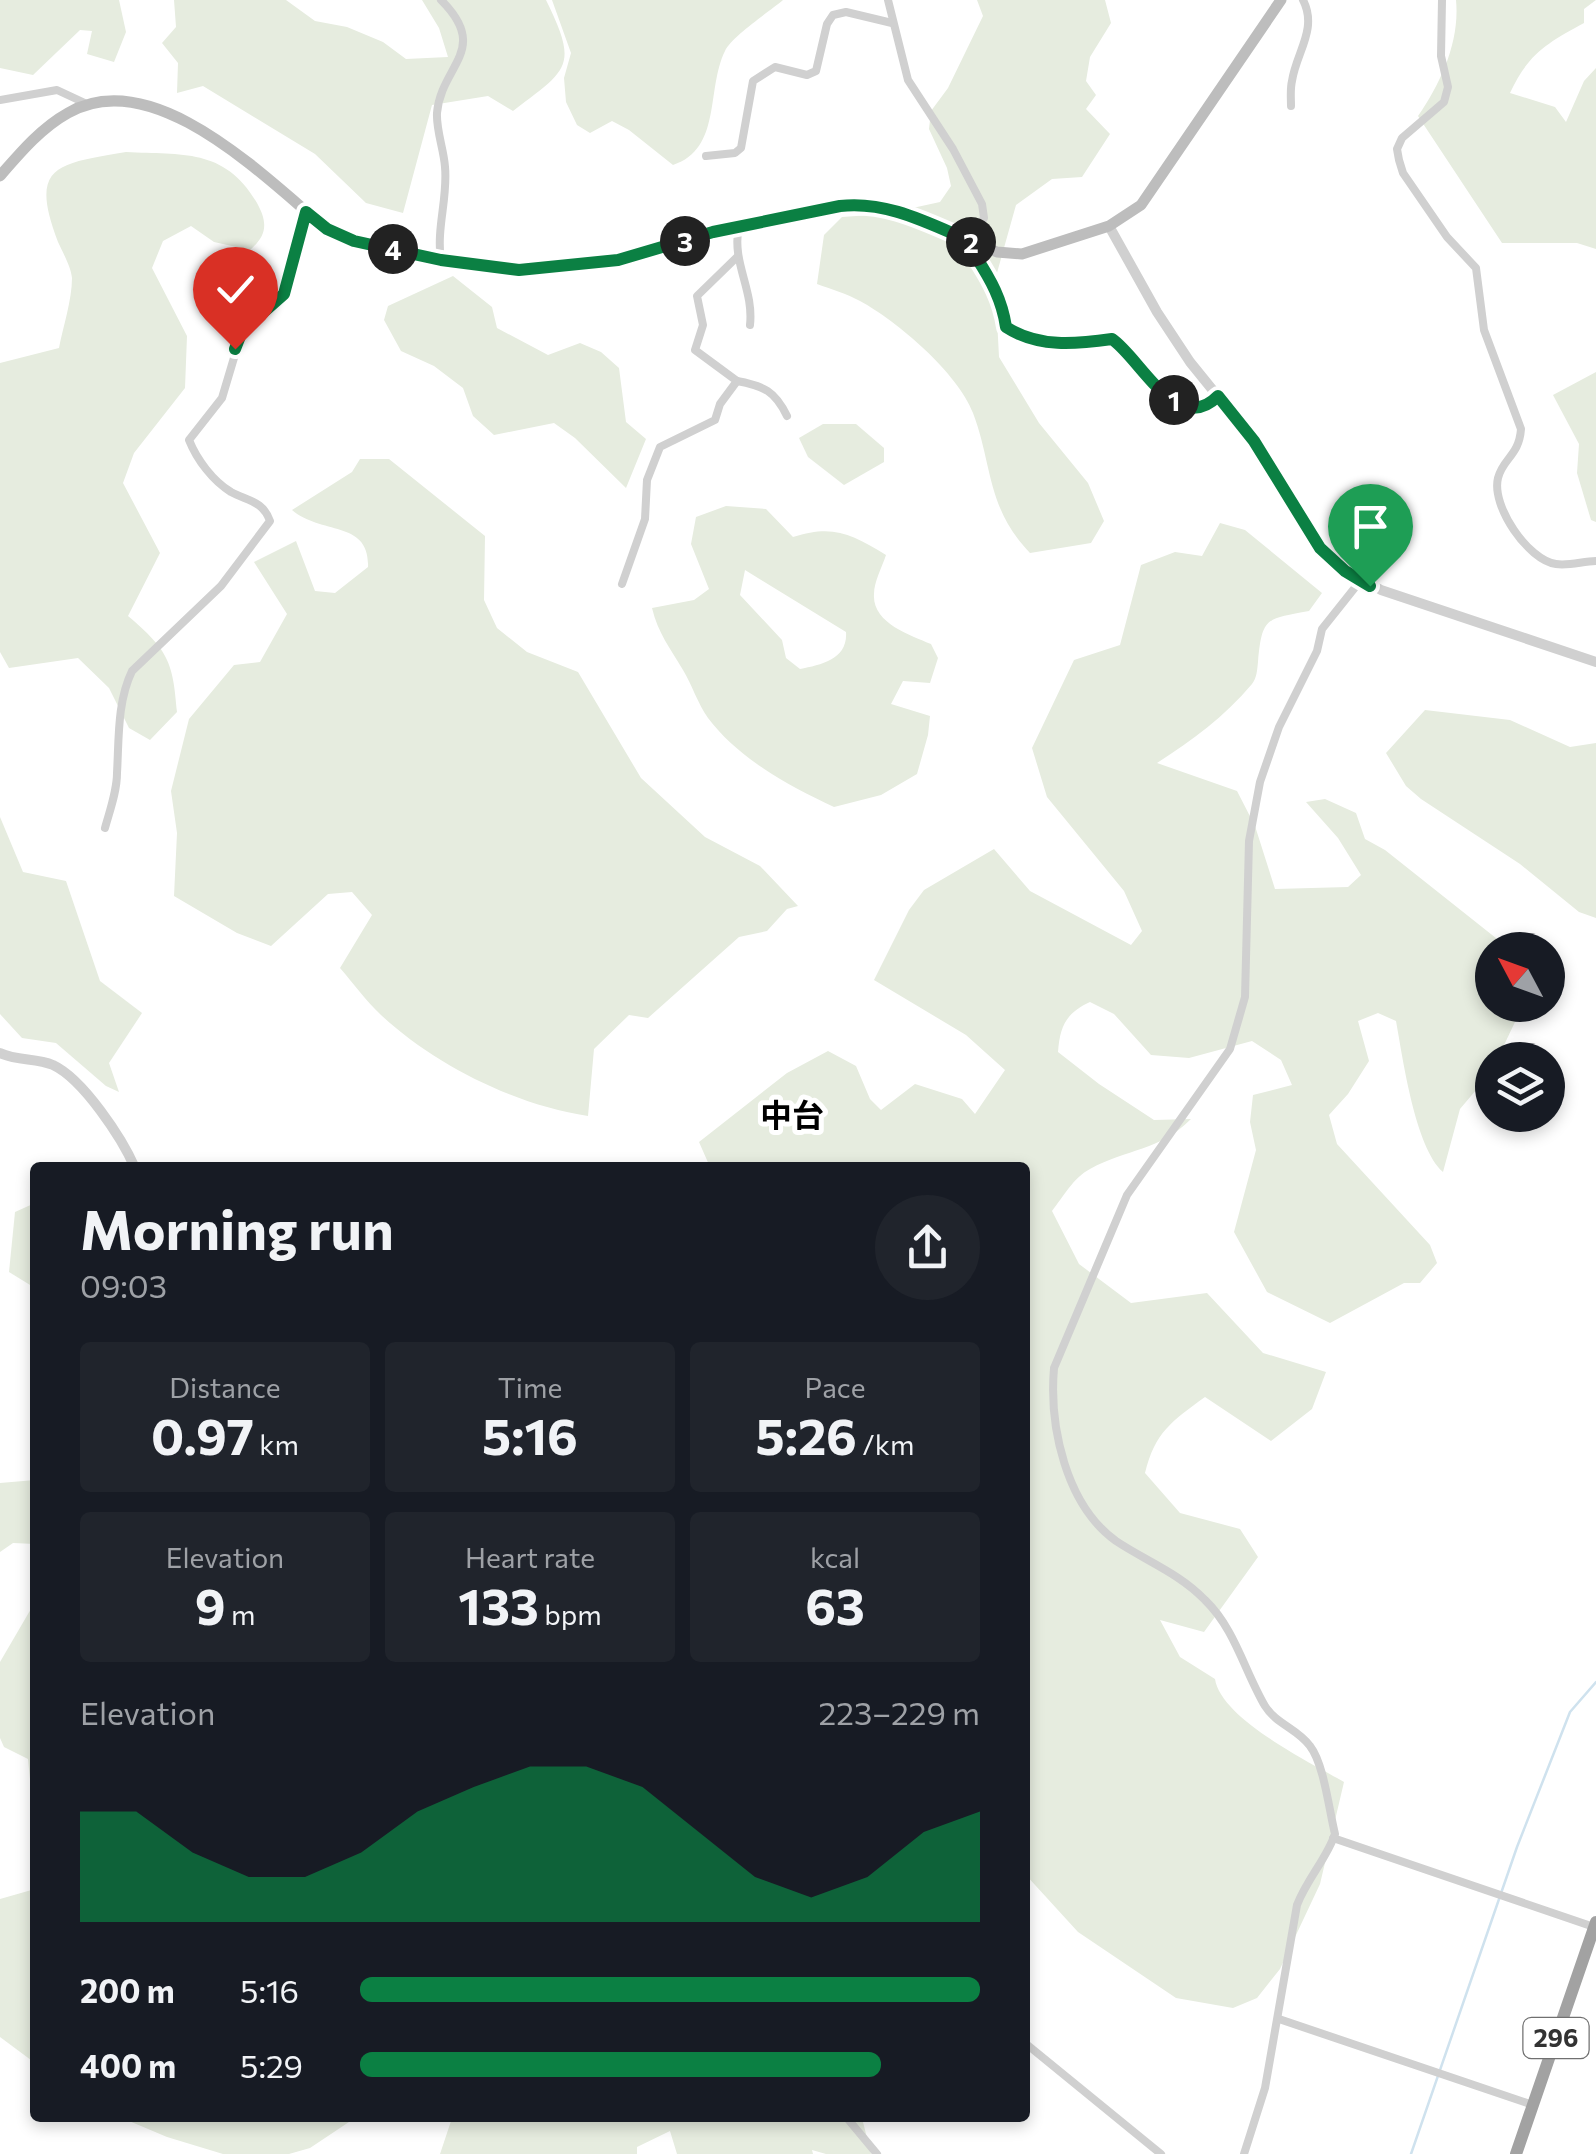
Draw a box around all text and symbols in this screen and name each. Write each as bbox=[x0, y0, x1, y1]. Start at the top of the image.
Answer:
pin: 3 bbox=[660, 216, 710, 266]
pin: 2 bbox=[946, 217, 996, 267]
pin: 4 bbox=[368, 224, 418, 274]
text: 3 bbox=[677, 224, 693, 258]
text: 2 bbox=[963, 225, 979, 259]
text: 4 bbox=[384, 232, 402, 266]
pin bbox=[193, 247, 278, 350]
icon: check bbox=[208, 262, 263, 317]
pin: 1 bbox=[1149, 375, 1199, 425]
text: 1 bbox=[1168, 383, 1180, 417]
pin bbox=[1328, 484, 1413, 587]
icon: arrive bbox=[1343, 499, 1398, 554]
north arrow bbox=[1475, 932, 1565, 1022]
map controls bbox=[1475, 932, 1565, 1132]
button: layers bbox=[1475, 1042, 1565, 1132]
district label: 中台 bbox=[760, 1094, 824, 1134]
text: Morning run bbox=[80, 1194, 394, 1261]
button: share bbox=[875, 1195, 980, 1300]
text: 09:03 bbox=[80, 1265, 167, 1305]
text: Distance bbox=[169, 1370, 281, 1404]
text: Time bbox=[498, 1370, 562, 1404]
text: Pace bbox=[805, 1370, 865, 1404]
text: 0.97 bbox=[151, 1404, 254, 1465]
text: 5:16 bbox=[482, 1404, 578, 1465]
text: 5:26 bbox=[756, 1404, 857, 1465]
text: km bbox=[254, 1427, 299, 1461]
text: /km bbox=[857, 1427, 914, 1461]
text: Elevation bbox=[166, 1540, 284, 1574]
text: Heart rate bbox=[465, 1540, 595, 1574]
text: kcal bbox=[810, 1540, 860, 1574]
text: 9 bbox=[195, 1574, 226, 1635]
text: 133 bbox=[458, 1574, 539, 1635]
text: 63 bbox=[805, 1574, 865, 1635]
text: m bbox=[226, 1597, 255, 1631]
text: bpm bbox=[539, 1597, 602, 1631]
text: Elevation bbox=[80, 1692, 215, 1732]
text: 223–229 m bbox=[819, 1692, 980, 1732]
text: 200 m bbox=[80, 1970, 175, 2010]
text: 5:16 bbox=[240, 1970, 299, 2010]
road number: 296 bbox=[1524, 2018, 1588, 2058]
text: 400 m bbox=[80, 2045, 176, 2085]
text: 5:29 bbox=[240, 2045, 303, 2085]

